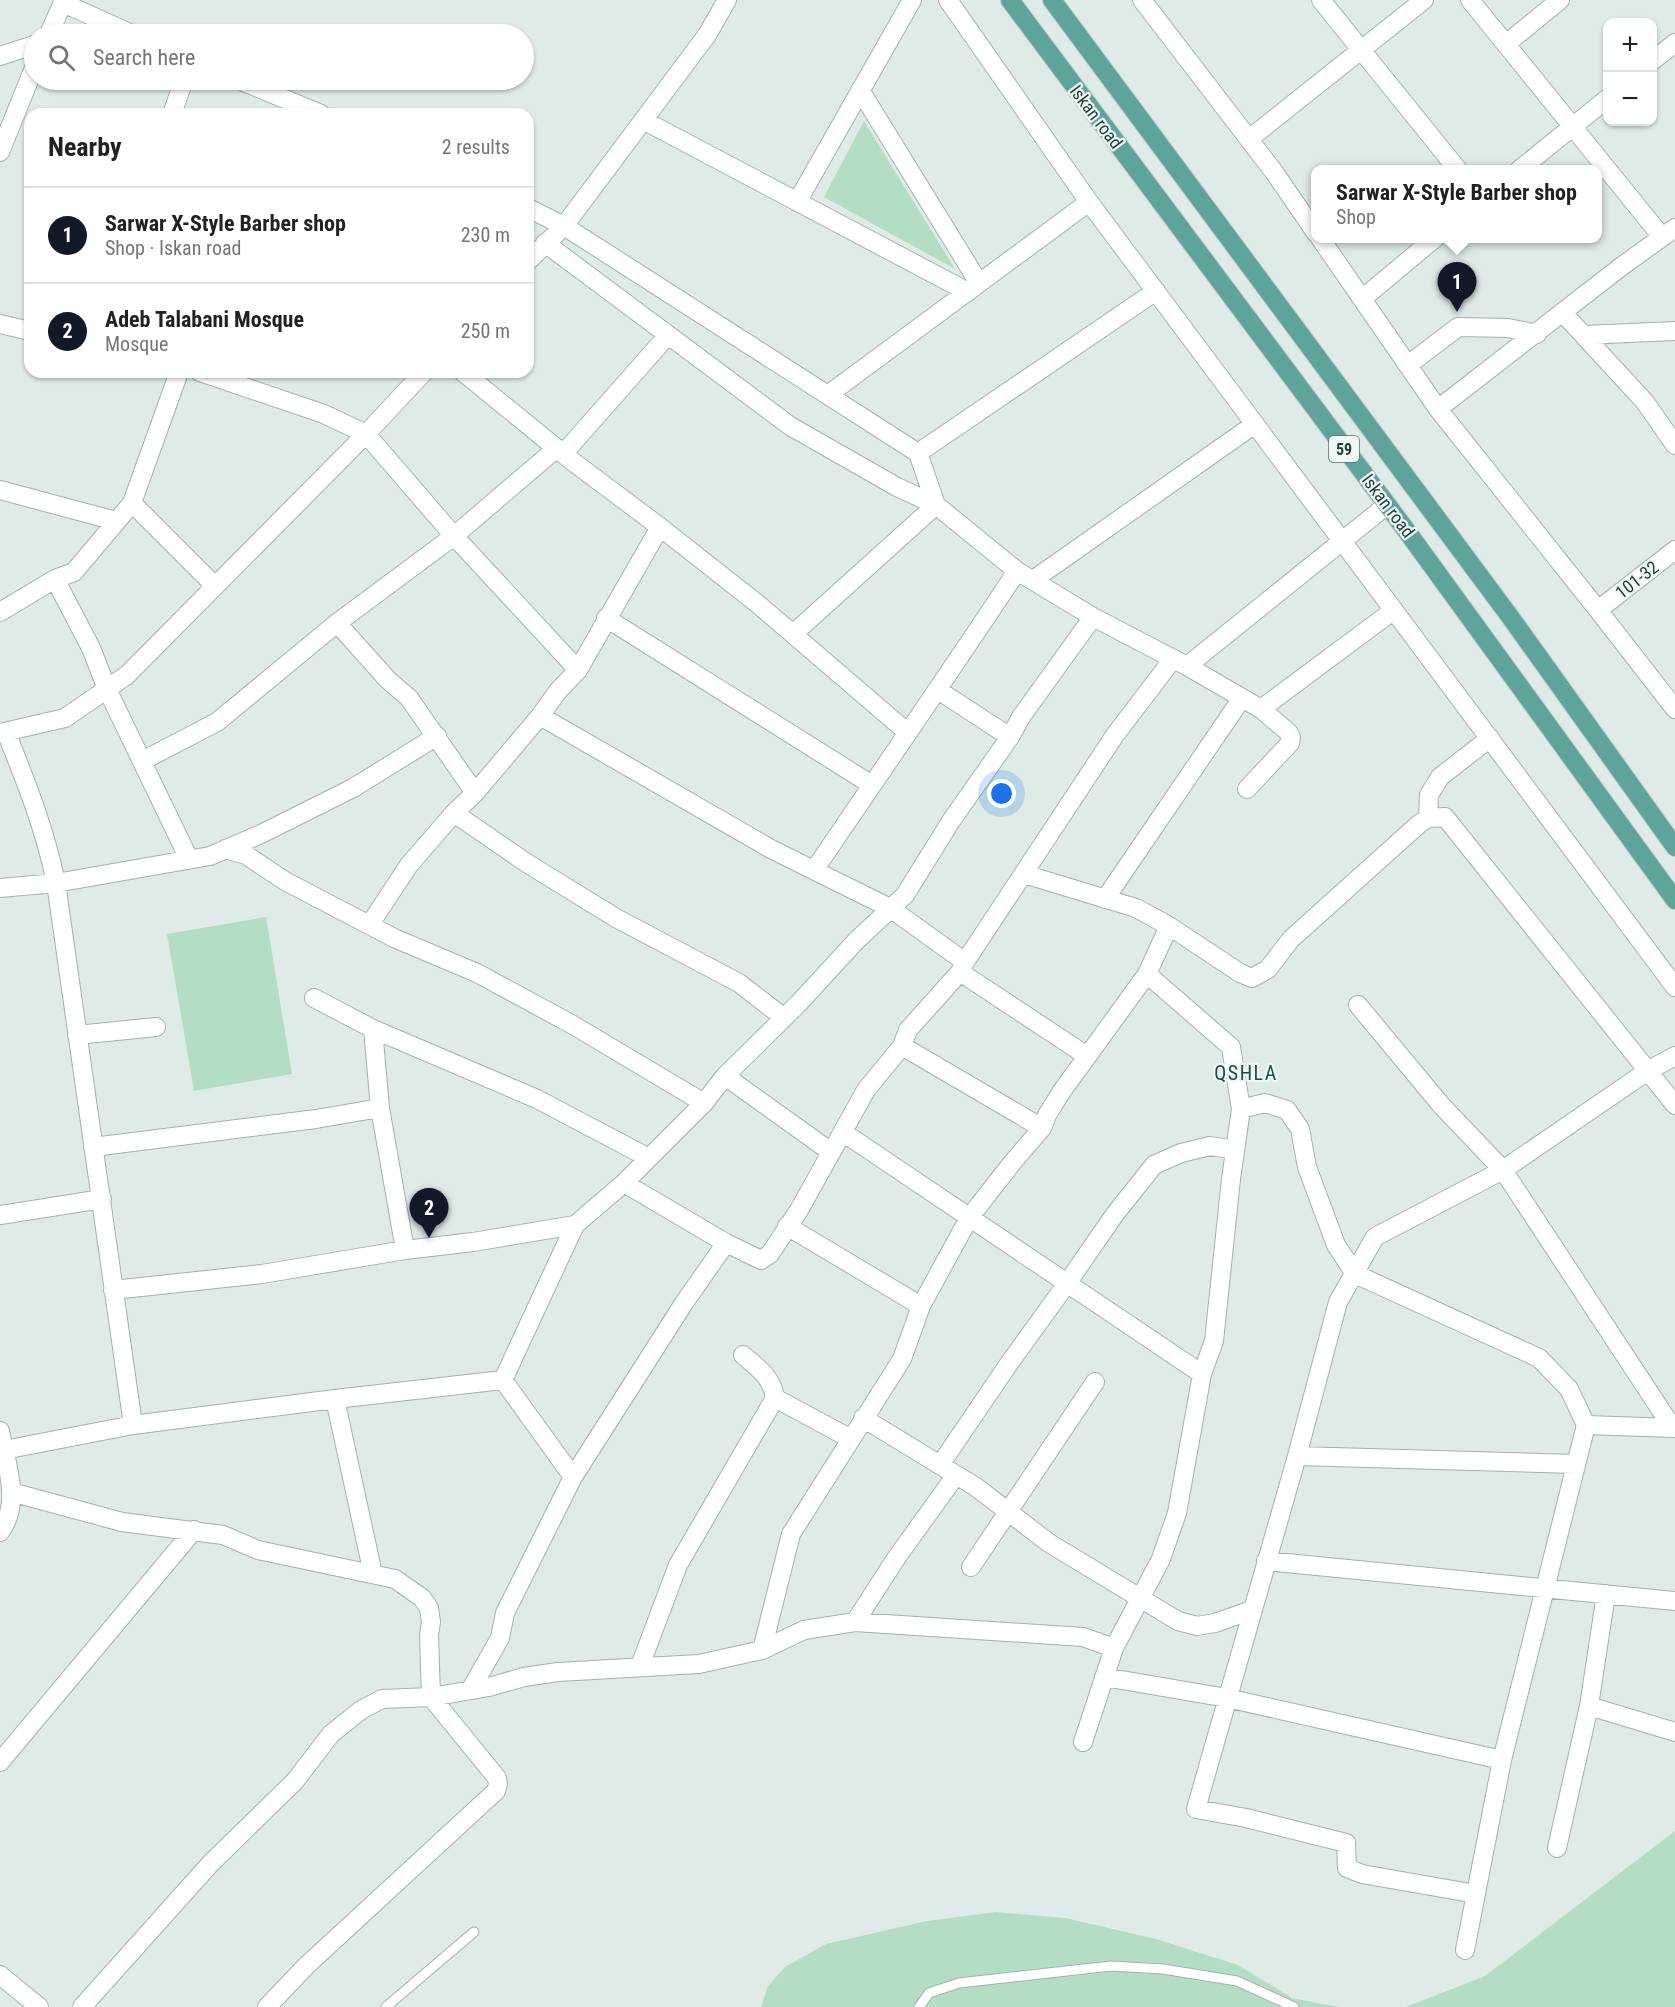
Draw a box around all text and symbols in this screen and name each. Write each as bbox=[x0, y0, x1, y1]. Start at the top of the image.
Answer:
map controls bbox=[1603, 18, 1657, 126]
button: + bbox=[1603, 18, 1657, 72]
search box bbox=[24, 24, 534, 90]
icon: search bbox=[45, 41, 78, 74]
text: Search here bbox=[93, 45, 195, 70]
button: − bbox=[1603, 72, 1657, 126]
street label: Iskan road bbox=[1066, 81, 1127, 153]
text: Nearby bbox=[48, 132, 122, 162]
text: 2 results bbox=[442, 135, 510, 159]
popup bbox=[1311, 165, 1602, 243]
text: Sarwar X-Style Barber shop bbox=[1336, 180, 1577, 205]
text: Shop bbox=[1336, 205, 1376, 229]
text: Sarwar X-Style Barber shop bbox=[105, 211, 346, 236]
text: 1 bbox=[62, 223, 73, 247]
text: 230 m bbox=[461, 223, 510, 247]
text: Shop · Iskan road bbox=[105, 236, 241, 260]
pin: 1 bbox=[1438, 262, 1476, 312]
text: Adeb Talabani Mosque bbox=[105, 307, 304, 332]
text: 2 bbox=[62, 319, 73, 343]
text: 250 m bbox=[461, 319, 510, 343]
text: Mosque bbox=[105, 332, 168, 356]
road number: 59 bbox=[1329, 436, 1359, 462]
street label: Iskan road bbox=[1358, 470, 1419, 542]
street label: 101-32 bbox=[1611, 556, 1663, 603]
your location bbox=[987, 779, 1016, 808]
district label: QSHLA bbox=[1214, 1061, 1278, 1085]
pin: 2 bbox=[410, 1188, 448, 1238]

